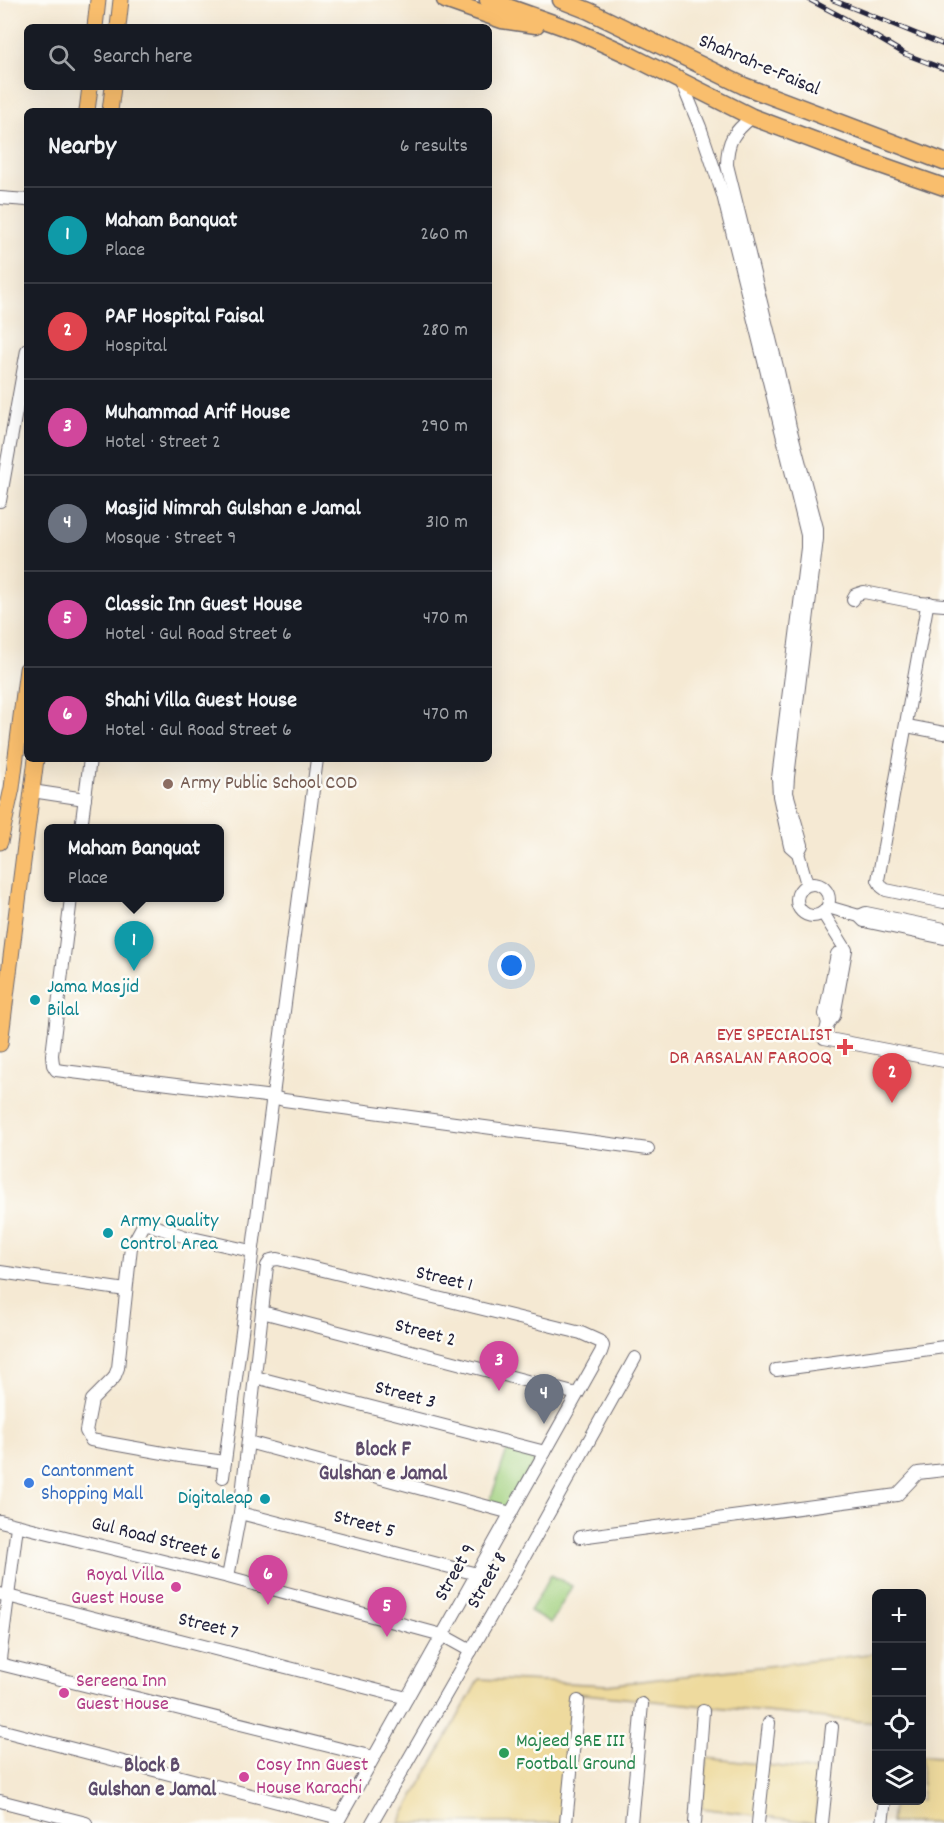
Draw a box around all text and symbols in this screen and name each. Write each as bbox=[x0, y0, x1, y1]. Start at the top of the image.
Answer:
search box bbox=[24, 24, 492, 90]
street label: Shahrah-e-Faisal bbox=[694, 28, 824, 104]
icon: search bbox=[45, 41, 78, 74]
text: Search here bbox=[93, 42, 192, 73]
text: Nearby bbox=[48, 129, 116, 166]
text: 6 results bbox=[400, 133, 468, 161]
text: Maham Banquat bbox=[105, 206, 237, 237]
text: 1 bbox=[65, 221, 70, 249]
text: 260 m bbox=[420, 221, 468, 249]
text: Place bbox=[105, 237, 145, 265]
text: PAF Hospital Faisal bbox=[105, 302, 264, 333]
text: 2 bbox=[63, 317, 72, 345]
text: 280 m bbox=[422, 317, 468, 345]
text: Hospital bbox=[105, 333, 167, 361]
text: Muhammad Arif House bbox=[105, 398, 290, 429]
text: 3 bbox=[63, 413, 72, 441]
text: 290 m bbox=[421, 413, 468, 441]
text: Hotel · Street 2 bbox=[105, 429, 221, 457]
text: Masjid Nimrah Gulshan e Jamal bbox=[105, 494, 361, 525]
text: 4 bbox=[63, 509, 72, 537]
text: 310 m bbox=[426, 509, 468, 537]
text: Mosque · Street 9 bbox=[105, 525, 236, 553]
text: Classic Inn Guest House bbox=[105, 590, 302, 621]
text: 5 bbox=[63, 605, 72, 633]
text: 470 m bbox=[423, 605, 468, 633]
text: Hotel · Gul Road Street 6 bbox=[105, 621, 292, 649]
text: Shahi Villa Guest House bbox=[105, 686, 297, 717]
text: 6 bbox=[63, 701, 72, 729]
text: 470 m bbox=[423, 701, 468, 729]
text: Hotel · Gul Road Street 6 bbox=[105, 717, 292, 745]
place label: Army Public School COD bbox=[180, 770, 357, 798]
marker: Army Public School COD bbox=[161, 777, 175, 791]
popup bbox=[44, 824, 224, 902]
text: Maham Banquat bbox=[68, 834, 200, 865]
text: Place bbox=[68, 865, 108, 893]
pin: 1 bbox=[114, 922, 154, 971]
your location bbox=[497, 951, 526, 980]
place label: Jama Masjid Bilal bbox=[47, 974, 139, 1025]
marker: Jama Masjid Bilal bbox=[28, 993, 42, 1007]
place label: EYE SPECIALIST DR ARSALAN FAROOQ bbox=[669, 1022, 832, 1073]
marker: EYE SPECIALIST DR ARSALAN FAROOQ bbox=[836, 1038, 854, 1056]
pin: 2 bbox=[872, 1054, 912, 1103]
place label: Army Quality Control Area bbox=[120, 1208, 219, 1259]
marker: Army Quality Control Area bbox=[101, 1226, 115, 1240]
street label: Street 1 bbox=[413, 1259, 475, 1301]
street label: Street 2 bbox=[391, 1312, 459, 1356]
pin: 3 bbox=[480, 1342, 518, 1391]
street label: Street 3 bbox=[371, 1374, 439, 1418]
pin: 4 bbox=[524, 1374, 564, 1424]
district label: Block F Gulshan e Jamal bbox=[319, 1436, 448, 1490]
place label: Cantonment Shopping Mall bbox=[41, 1458, 143, 1509]
marker: Cantonment Shopping Mall bbox=[22, 1476, 36, 1490]
place label: Digitaleap bbox=[178, 1485, 253, 1513]
marker: Digitaleap bbox=[258, 1492, 272, 1506]
street label: Street 5 bbox=[330, 1503, 398, 1547]
street label: Gul Road Street 6 bbox=[88, 1510, 224, 1570]
street label: Street 9 bbox=[428, 1539, 484, 1607]
street label: Street 8 bbox=[461, 1547, 515, 1615]
pin: 6 bbox=[248, 1556, 288, 1605]
place label: Royal Villa Guest House bbox=[71, 1562, 165, 1613]
marker: Royal Villa Guest House bbox=[169, 1580, 183, 1594]
pin: 5 bbox=[368, 1588, 406, 1637]
map controls bbox=[872, 1589, 926, 1805]
button: + bbox=[872, 1589, 926, 1643]
street label: Street 7 bbox=[175, 1606, 241, 1648]
button: − bbox=[872, 1643, 926, 1697]
place label: Sereena Inn Guest House bbox=[76, 1668, 169, 1719]
marker: Sereena Inn Guest House bbox=[57, 1686, 71, 1700]
button: locate bbox=[872, 1697, 926, 1751]
place label: Majeed SRE III Football Ground bbox=[516, 1728, 636, 1779]
marker: Majeed SRE III Football Ground bbox=[497, 1746, 511, 1760]
button: layers bbox=[872, 1751, 926, 1805]
district label: Block B Gulshan e Jamal bbox=[88, 1752, 217, 1806]
place label: Cosy Inn Guest House Karachi bbox=[256, 1752, 368, 1803]
marker: Cosy Inn Guest House Karachi bbox=[237, 1770, 251, 1784]

